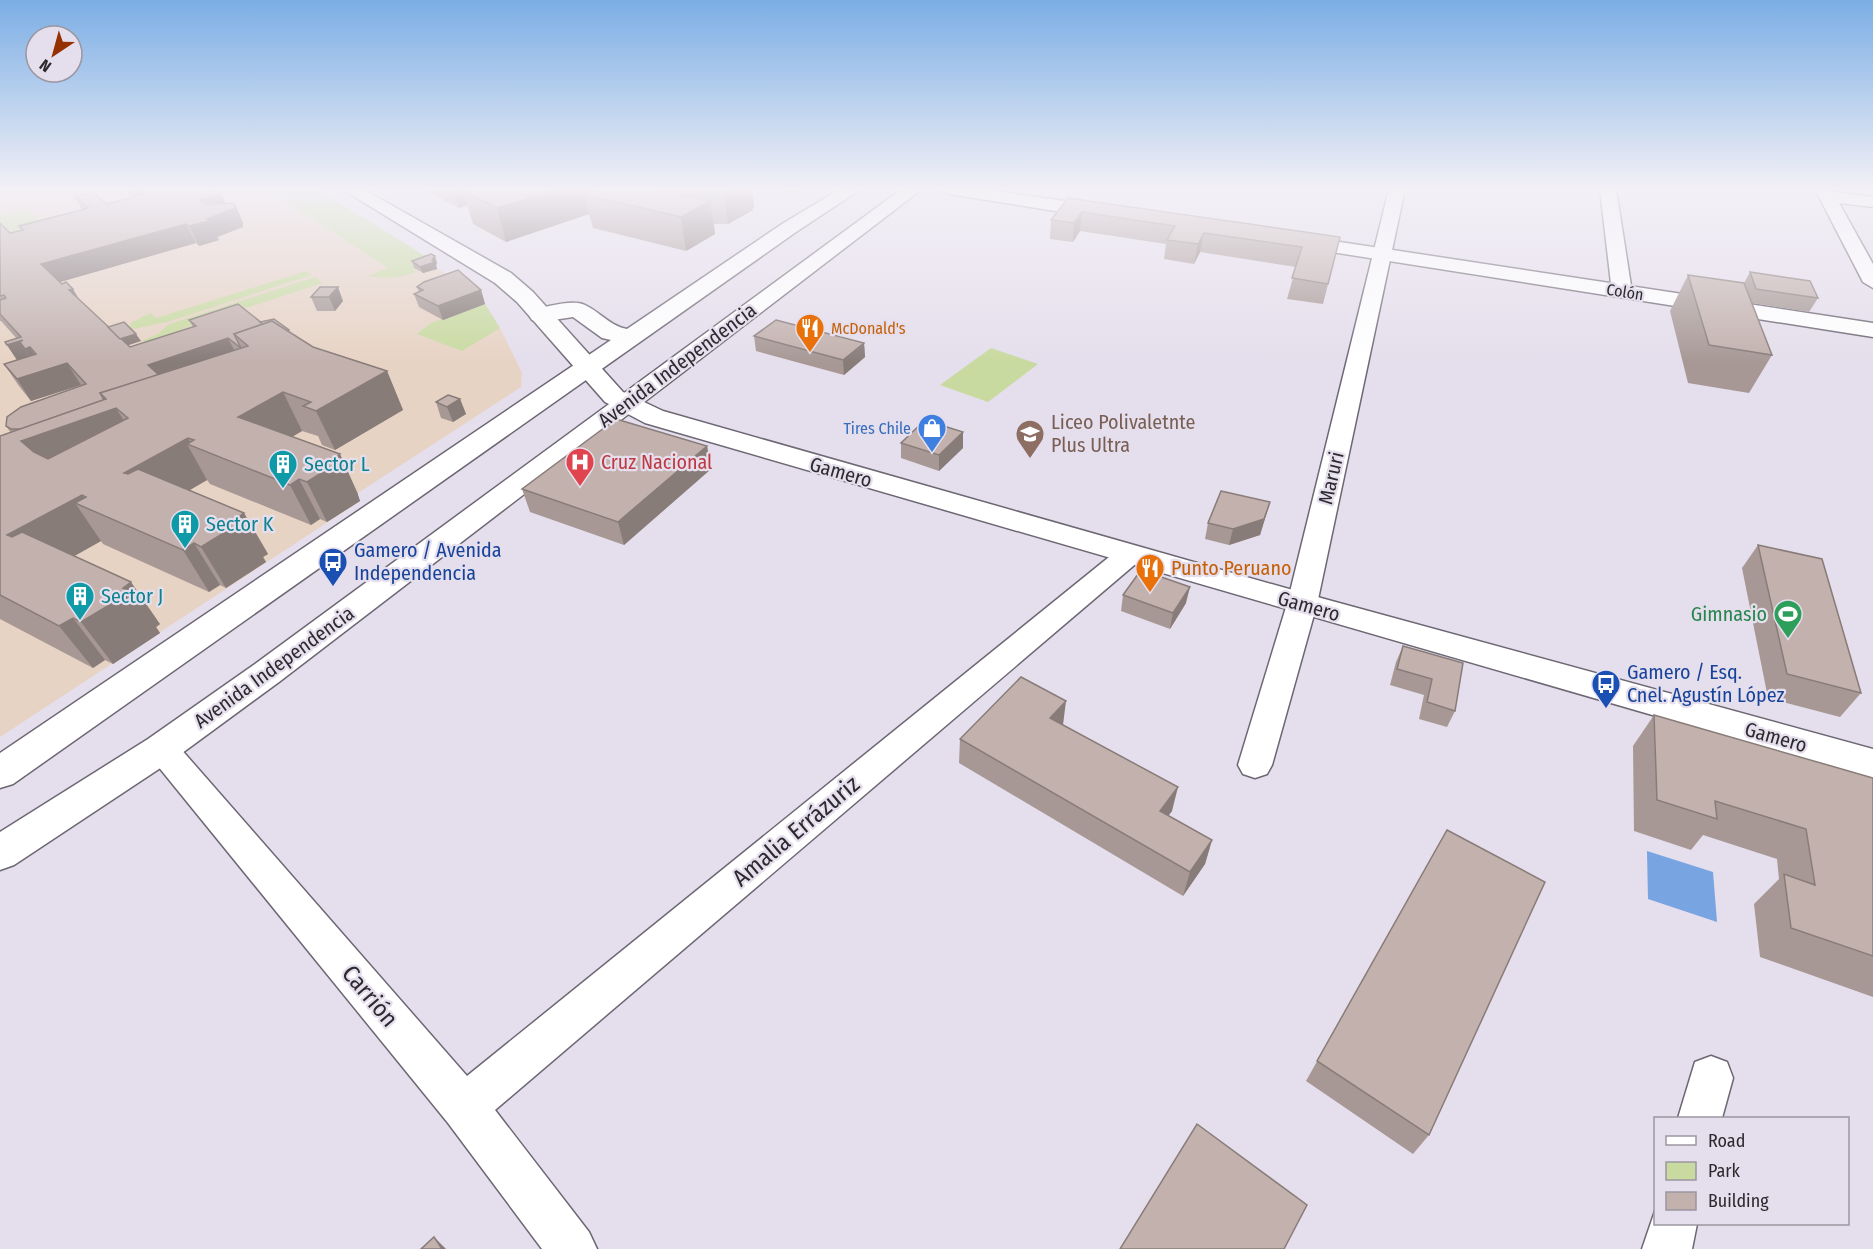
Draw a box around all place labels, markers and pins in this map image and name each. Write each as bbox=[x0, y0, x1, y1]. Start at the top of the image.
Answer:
restaurant icon: McDonald's bbox=[794, 312, 826, 354]
place label: McDonald's bbox=[831, 319, 906, 338]
place label: Liceo Polivaletnte Plus Ultra bbox=[1051, 410, 1195, 457]
shop icon: Tires Chile bbox=[916, 412, 948, 454]
school or university icon: Liceo Polivaletnte Plus Ultra bbox=[1014, 418, 1046, 460]
place label: Tires Chile bbox=[843, 419, 911, 438]
hospital icon: Cruz Nacional bbox=[564, 446, 596, 488]
building icon: Sector L bbox=[267, 448, 299, 490]
place label: Cruz Nacional bbox=[601, 450, 712, 474]
place label: Sector L bbox=[304, 452, 370, 476]
building icon: Sector K bbox=[169, 508, 201, 550]
place label: Sector K bbox=[206, 512, 274, 536]
place label: Gamero / Avenida Independencia bbox=[354, 538, 502, 585]
bus stop icon: Gamero / Avenida Independencia bbox=[317, 546, 349, 588]
restaurant icon: Punto Peruano bbox=[1134, 552, 1166, 594]
place label: Punto Peruano bbox=[1171, 556, 1291, 580]
building icon: Sector J bbox=[64, 580, 96, 622]
place label: Sector J bbox=[101, 584, 163, 608]
sports icon: Gimnasio bbox=[1772, 598, 1804, 640]
place label: Gimnasio bbox=[1691, 602, 1767, 626]
place label: Gamero / Esq. Cnel. Agustín López bbox=[1627, 660, 1784, 707]
bus stop icon: Gamero / Esq. Cnel. Agustín López bbox=[1590, 668, 1622, 710]

